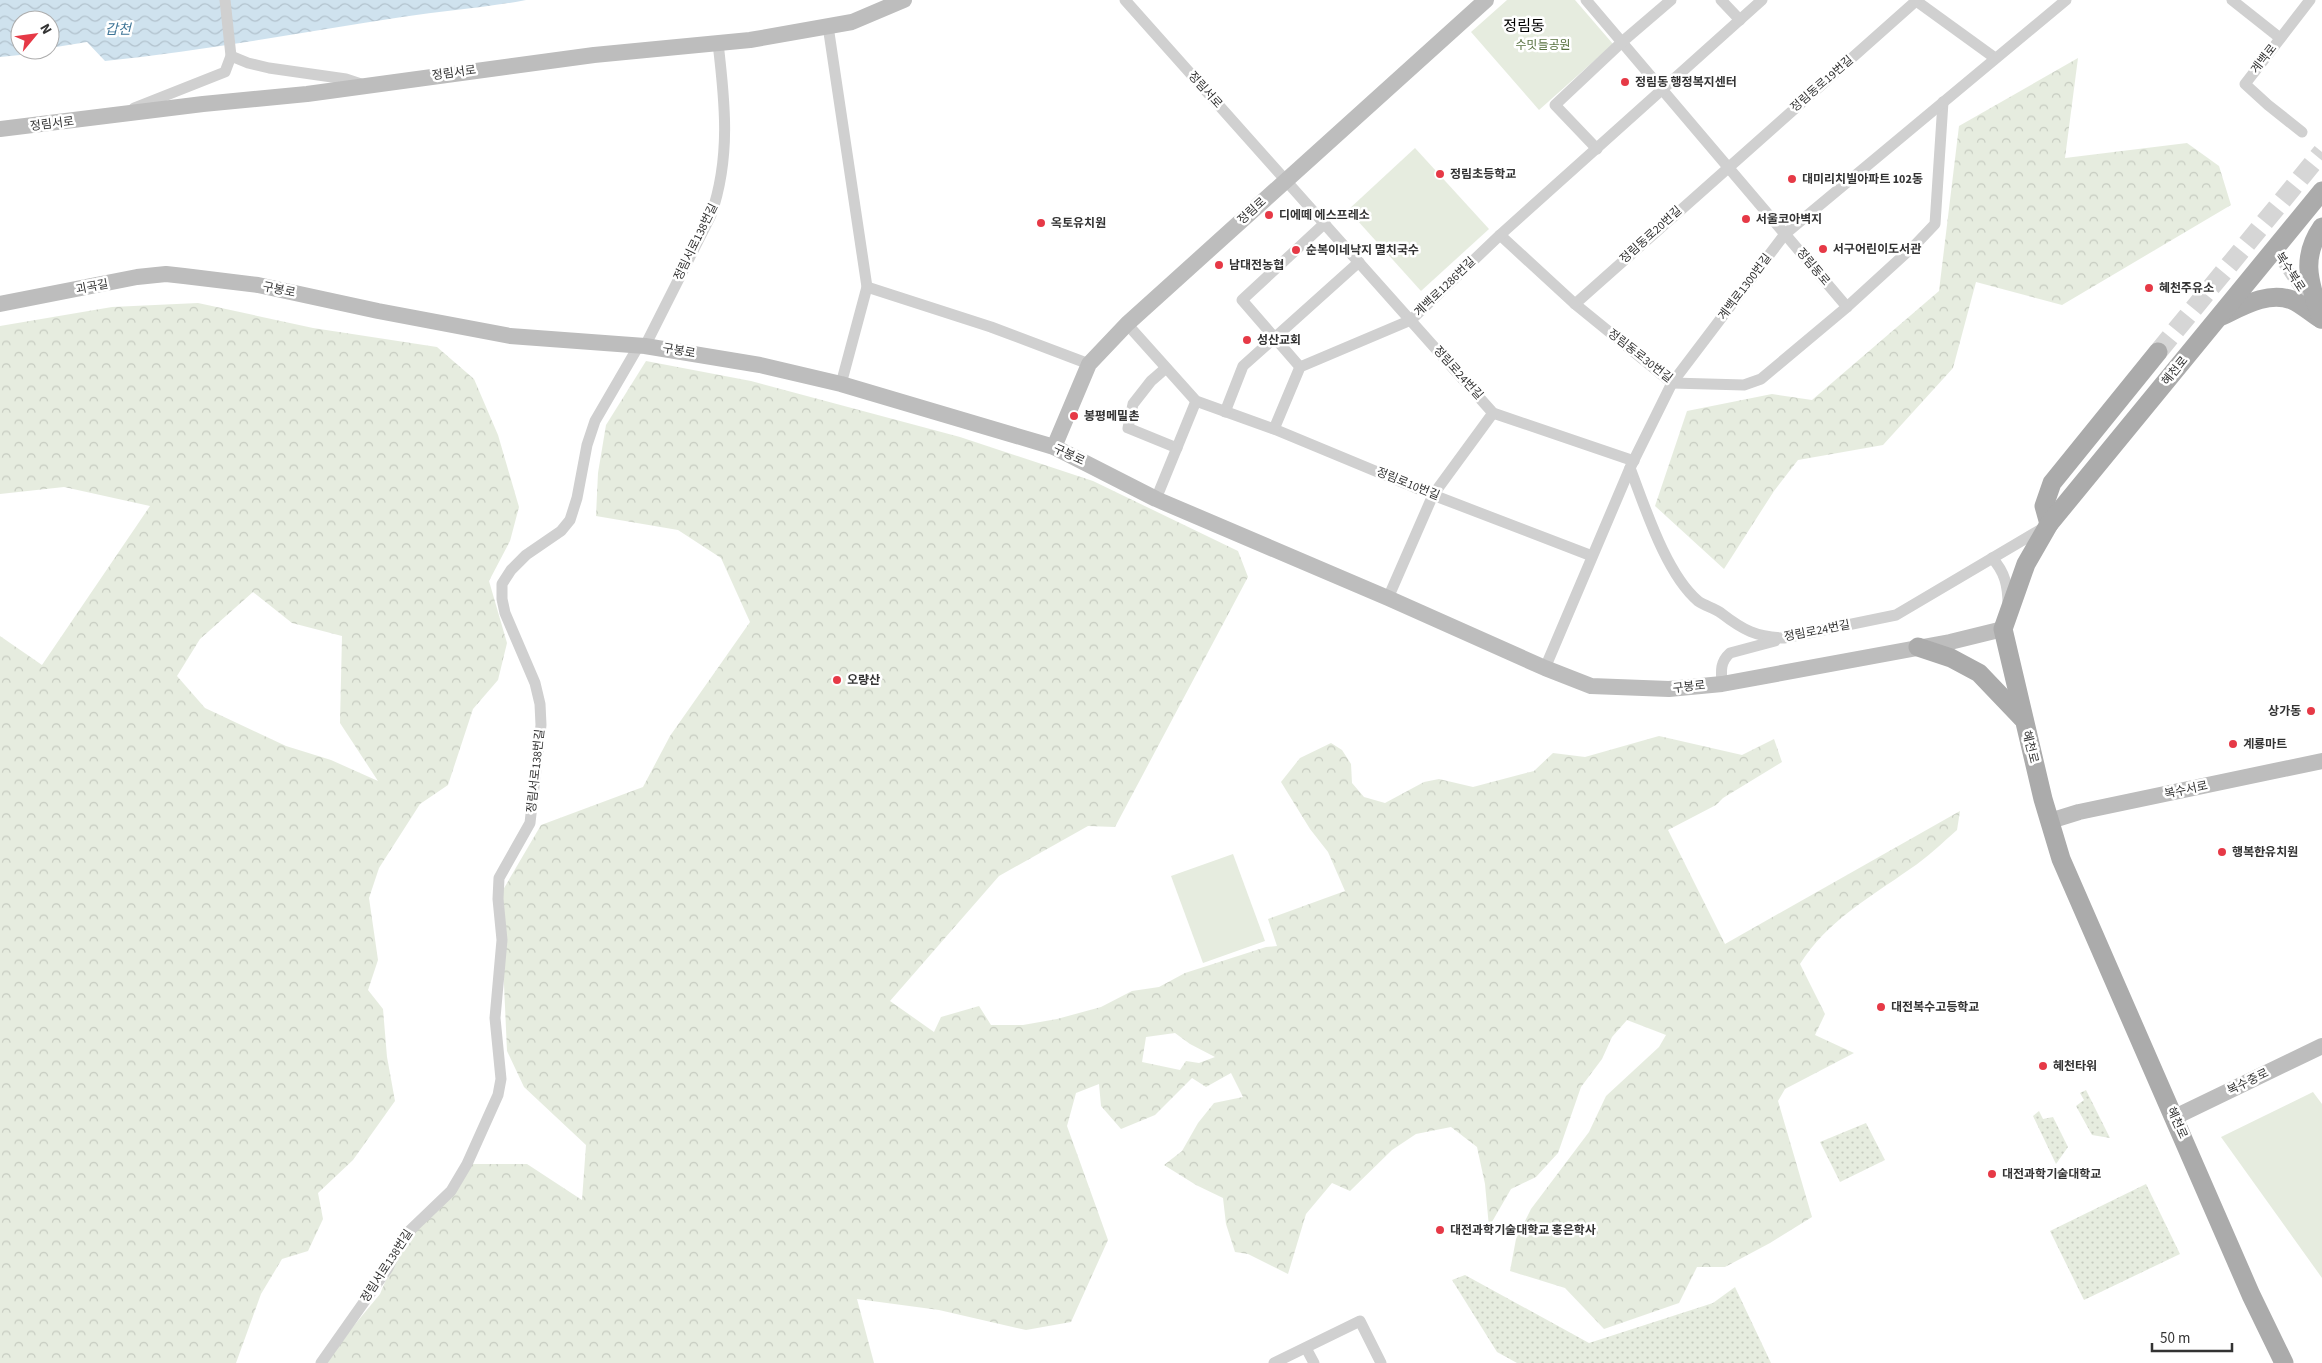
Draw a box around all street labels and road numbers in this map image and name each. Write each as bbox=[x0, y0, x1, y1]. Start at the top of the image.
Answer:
street label: 계백로 bbox=[2247, 41, 2281, 77]
street label: 정림동로19번길 bbox=[1787, 52, 1857, 116]
street label: 정림서로 bbox=[431, 62, 477, 84]
street label: 정림서로 bbox=[1184, 68, 1226, 112]
street label: 정림서로 bbox=[29, 113, 75, 135]
street label: 정림로 bbox=[1234, 194, 1270, 228]
street label: 정림서로138번길 bbox=[670, 200, 722, 284]
street label: 정림동로20번길 bbox=[1616, 203, 1686, 267]
street label: 정림동로 bbox=[1792, 245, 1834, 289]
street label: 복수북로 bbox=[2271, 249, 2309, 295]
street label: 계백로1300번길 bbox=[1714, 250, 1776, 324]
street label: 계백로1286번길 bbox=[1411, 253, 1479, 321]
street label: 괴곡길 bbox=[74, 275, 110, 299]
street label: 구봉로 bbox=[261, 278, 297, 302]
street label: 정림동로30번길 bbox=[1604, 325, 1676, 387]
street label: 구봉로 bbox=[661, 340, 697, 362]
street label: 정림로24번길 bbox=[1429, 342, 1487, 404]
street label: 혜천로 bbox=[2158, 353, 2192, 389]
street label: 구봉로 bbox=[1050, 440, 1088, 470]
street label: 정림로10번길 bbox=[1374, 464, 1442, 504]
street label: 정림로24번길 bbox=[1782, 616, 1852, 646]
street label: 구봉로 bbox=[1672, 677, 1706, 697]
street label: 정림서로138번길 bbox=[523, 728, 549, 814]
street label: 혜천로 bbox=[2018, 729, 2042, 765]
street label: 복수서로 bbox=[2163, 777, 2209, 803]
street label: 복수중로 bbox=[2224, 1065, 2272, 1099]
street label: 혜천로 bbox=[2162, 1104, 2192, 1142]
street label: 정림서로138번길 bbox=[357, 1226, 417, 1306]

